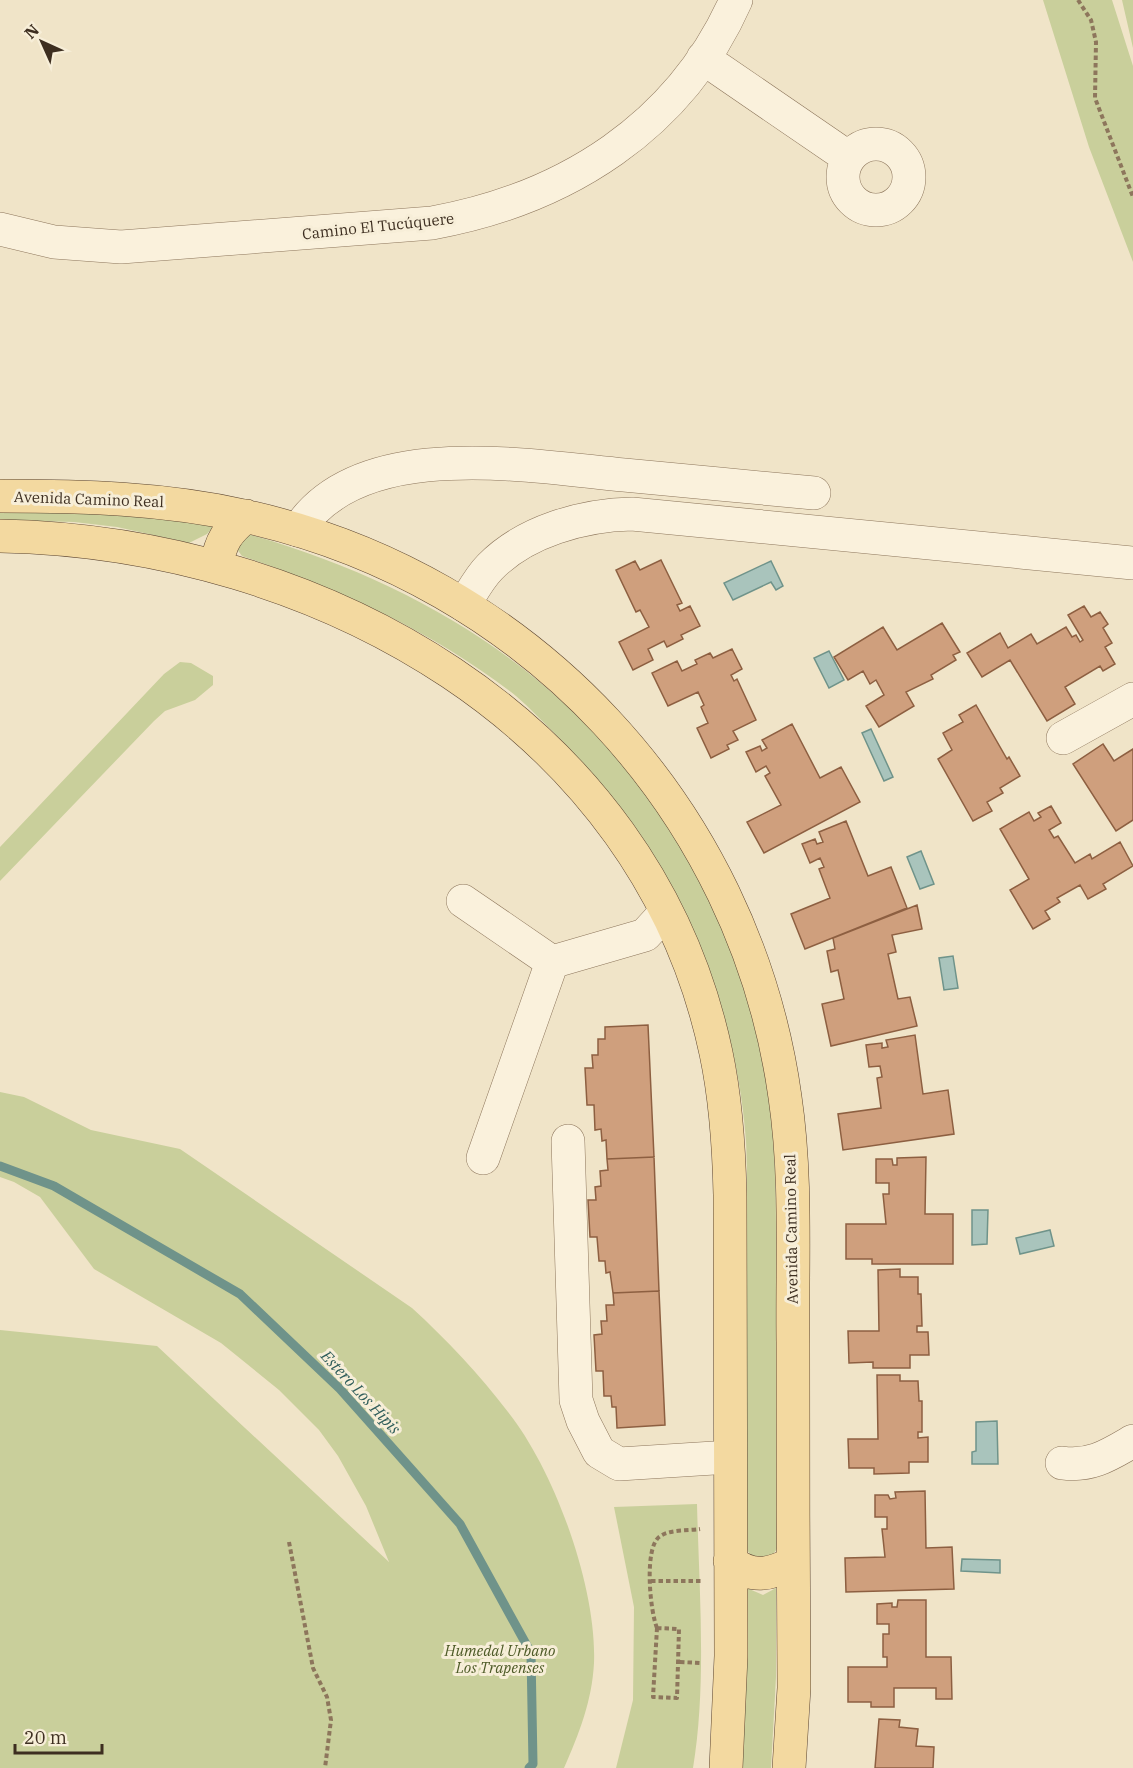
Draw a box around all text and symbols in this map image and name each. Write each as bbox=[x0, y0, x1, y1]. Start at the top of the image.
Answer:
north arrow bbox=[12, 12, 72, 72]
text: N bbox=[20, 20, 43, 43]
street label: Camino El Tucúquere bbox=[301, 209, 455, 243]
street label: Avenida Camino Real bbox=[14, 487, 164, 511]
street label: Avenida Camino Real bbox=[780, 1154, 802, 1304]
water label: Estero Los Hipis bbox=[316, 1345, 405, 1438]
park label: Humedal Urbano Los Trapenses bbox=[444, 1641, 555, 1677]
scale bar bbox=[15, 1717, 102, 1755]
text: 20 m bbox=[24, 1726, 67, 1749]

